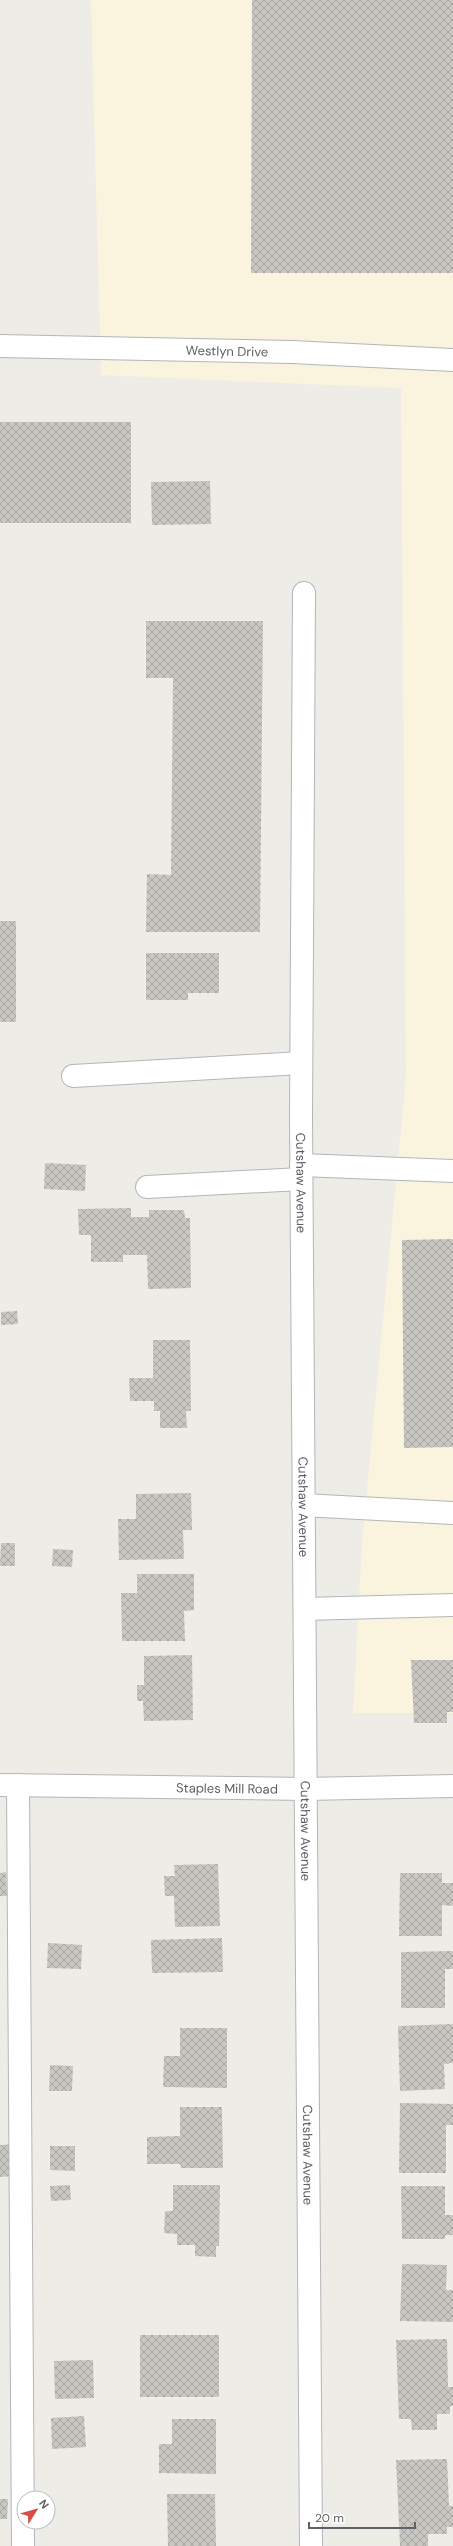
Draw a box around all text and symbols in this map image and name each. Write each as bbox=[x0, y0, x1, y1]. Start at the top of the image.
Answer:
street label: Westlyn Drive bbox=[186, 341, 268, 360]
street label: Cutshaw Avenue bbox=[293, 1133, 310, 1233]
street label: Cutshaw Avenue bbox=[295, 1457, 313, 1557]
street label: Staples Mill Road bbox=[176, 1779, 278, 1797]
street label: Cutshaw Avenue bbox=[297, 1781, 315, 1881]
street label: Cutshaw Avenue bbox=[299, 2105, 317, 2205]
north arrow bbox=[16, 2490, 56, 2530]
text: N bbox=[36, 2497, 52, 2511]
scale bar bbox=[309, 2504, 415, 2530]
text: 20 m bbox=[315, 2510, 344, 2526]

